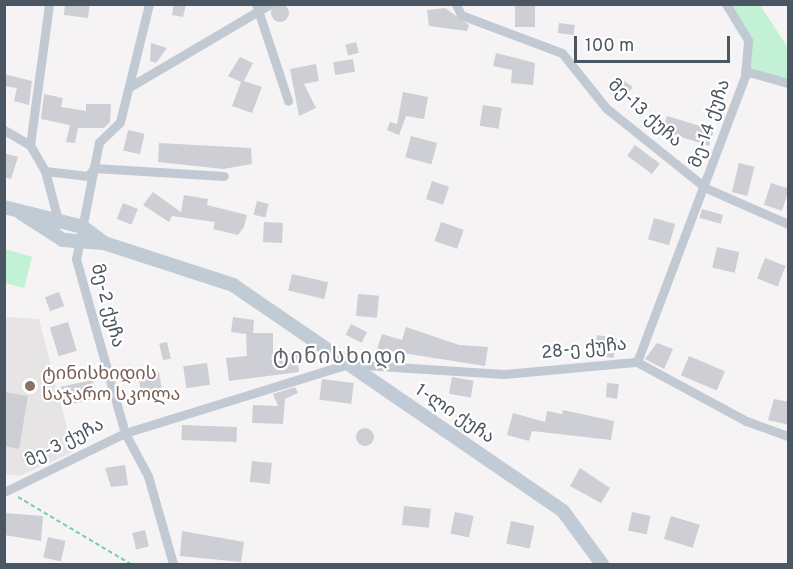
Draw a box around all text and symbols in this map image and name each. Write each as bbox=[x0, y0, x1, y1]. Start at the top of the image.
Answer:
scale bar bbox=[577, 24, 733, 62]
text: 100 m bbox=[585, 35, 634, 58]
street label: მე-13 ქუჩა bbox=[603, 75, 685, 153]
street label: მე-14 ქუჩა bbox=[686, 77, 736, 171]
street label: მე-2 ქუჩა bbox=[84, 262, 128, 350]
street label: 28-ე ქუჩა bbox=[540, 335, 628, 365]
district label: ტინისხიდი bbox=[273, 345, 407, 371]
place label: ტინისხიდის საჯარო სკოლა bbox=[42, 365, 180, 407]
marker: ტინისხიდის საჯარო სკოლა bbox=[23, 379, 37, 393]
street label: 1-ლი ქუჩა bbox=[410, 381, 498, 449]
street label: მე-3 ქუჩა bbox=[22, 415, 108, 473]

